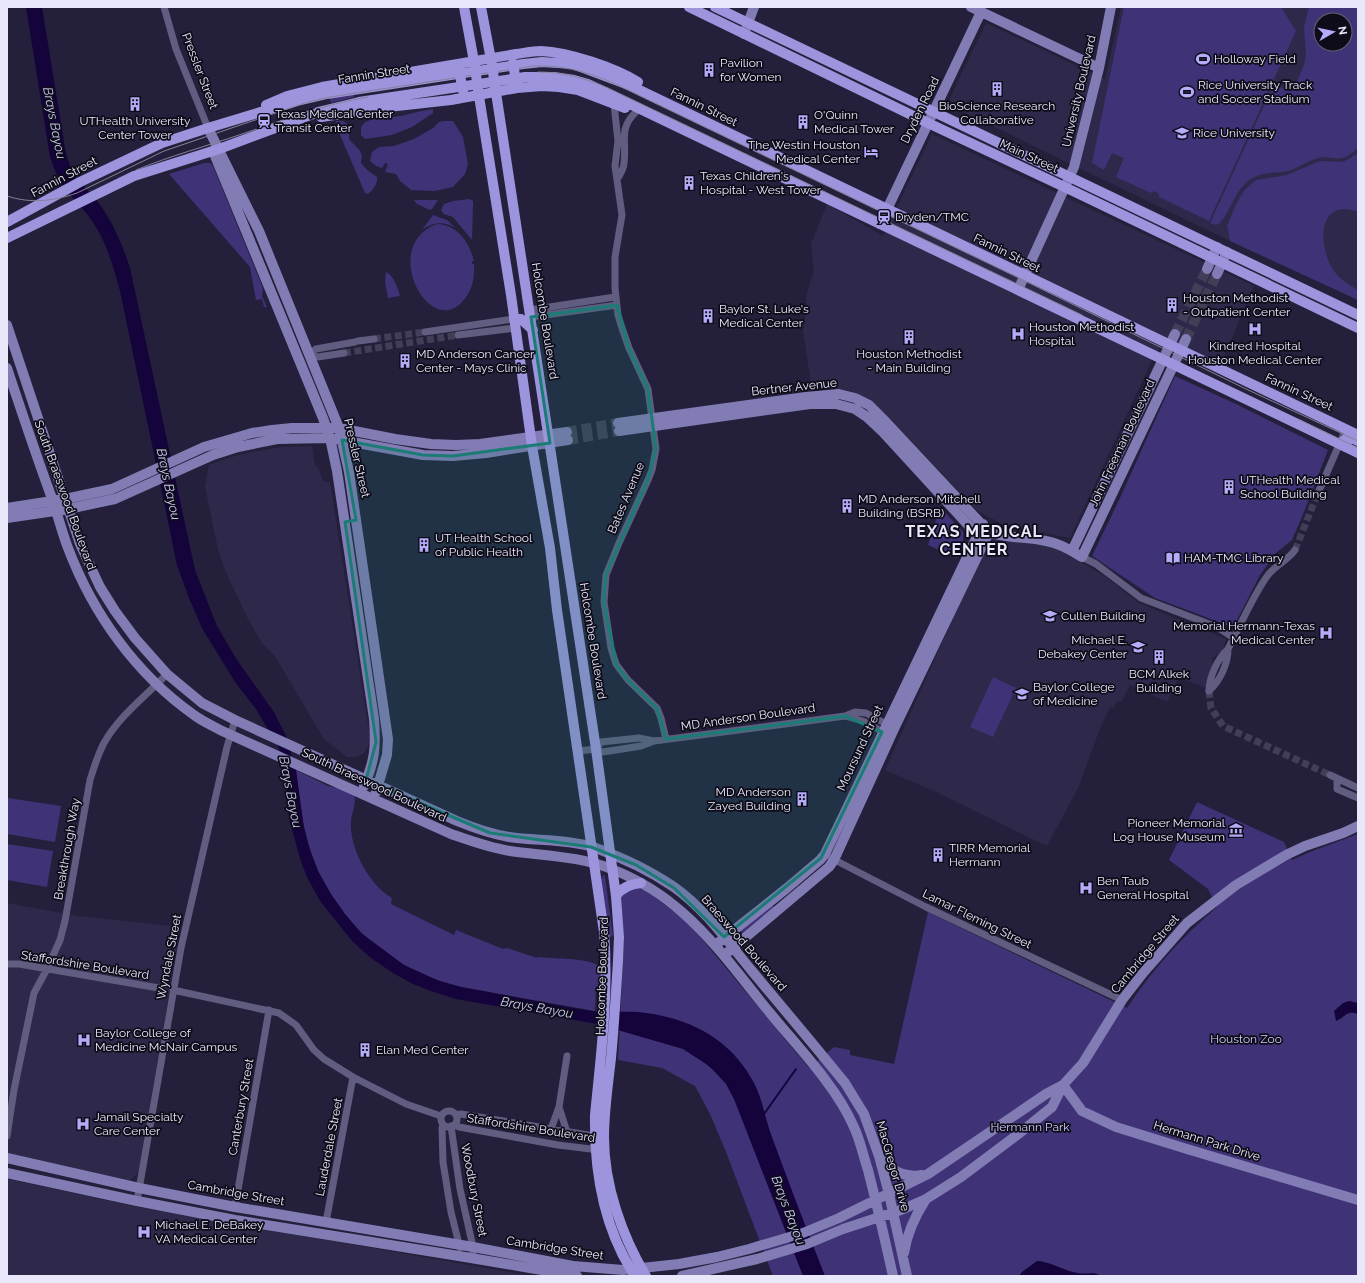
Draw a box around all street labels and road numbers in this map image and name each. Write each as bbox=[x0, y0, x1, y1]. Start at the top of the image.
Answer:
street label: Pressler Street bbox=[179, 31, 221, 111]
street label: University Boulevard bbox=[1059, 34, 1099, 148]
street label: Fannin Street bbox=[337, 61, 411, 87]
street label: Dryden Road bbox=[898, 74, 942, 146]
street label: Fannin Street bbox=[668, 85, 740, 129]
street label: Main Street bbox=[998, 136, 1060, 176]
street label: Fannin Street bbox=[29, 154, 99, 200]
street label: Fannin Street bbox=[971, 231, 1043, 275]
street label: Holcombe Boulevard bbox=[529, 262, 561, 380]
street label: Fannin Street bbox=[1263, 370, 1335, 414]
street label: Bertner Avenue bbox=[750, 376, 838, 398]
street label: John Freeman Boulevard bbox=[1086, 377, 1158, 509]
street label: Pressler Street bbox=[341, 417, 373, 499]
street label: South Braeswood Boulevard bbox=[31, 418, 99, 572]
street label: Bates Avenue bbox=[605, 460, 647, 536]
street label: Holcombe Boulevard bbox=[577, 582, 609, 700]
street label: MD Anderson Boulevard bbox=[680, 701, 816, 733]
street label: Moursund Street bbox=[834, 703, 886, 793]
street label: South Braeswood Boulevard bbox=[299, 745, 449, 825]
street label: Breakthrough Way bbox=[51, 797, 83, 901]
street label: Lamar Fleming Street bbox=[920, 886, 1034, 952]
street label: Braeswood Boulevard bbox=[699, 892, 789, 994]
street label: Cambridge Street bbox=[1108, 912, 1182, 996]
street label: Wyndale Street bbox=[154, 913, 184, 1001]
street label: Holcombe Boulevard bbox=[593, 917, 611, 1035]
street label: Staffordshire Boulevard bbox=[20, 948, 150, 982]
street label: Canterbury Street bbox=[226, 1057, 256, 1157]
street label: Lauderdale Street bbox=[313, 1097, 345, 1197]
street label: Staffordshire Boulevard bbox=[466, 1111, 596, 1145]
street label: Hermann Park Drive bbox=[1152, 1118, 1262, 1164]
street label: MacGregor Drive bbox=[873, 1119, 913, 1213]
street label: Woodbury Street bbox=[458, 1142, 490, 1238]
street label: Cambridge Street bbox=[186, 1178, 286, 1208]
street label: Cambridge Street bbox=[505, 1233, 605, 1263]

